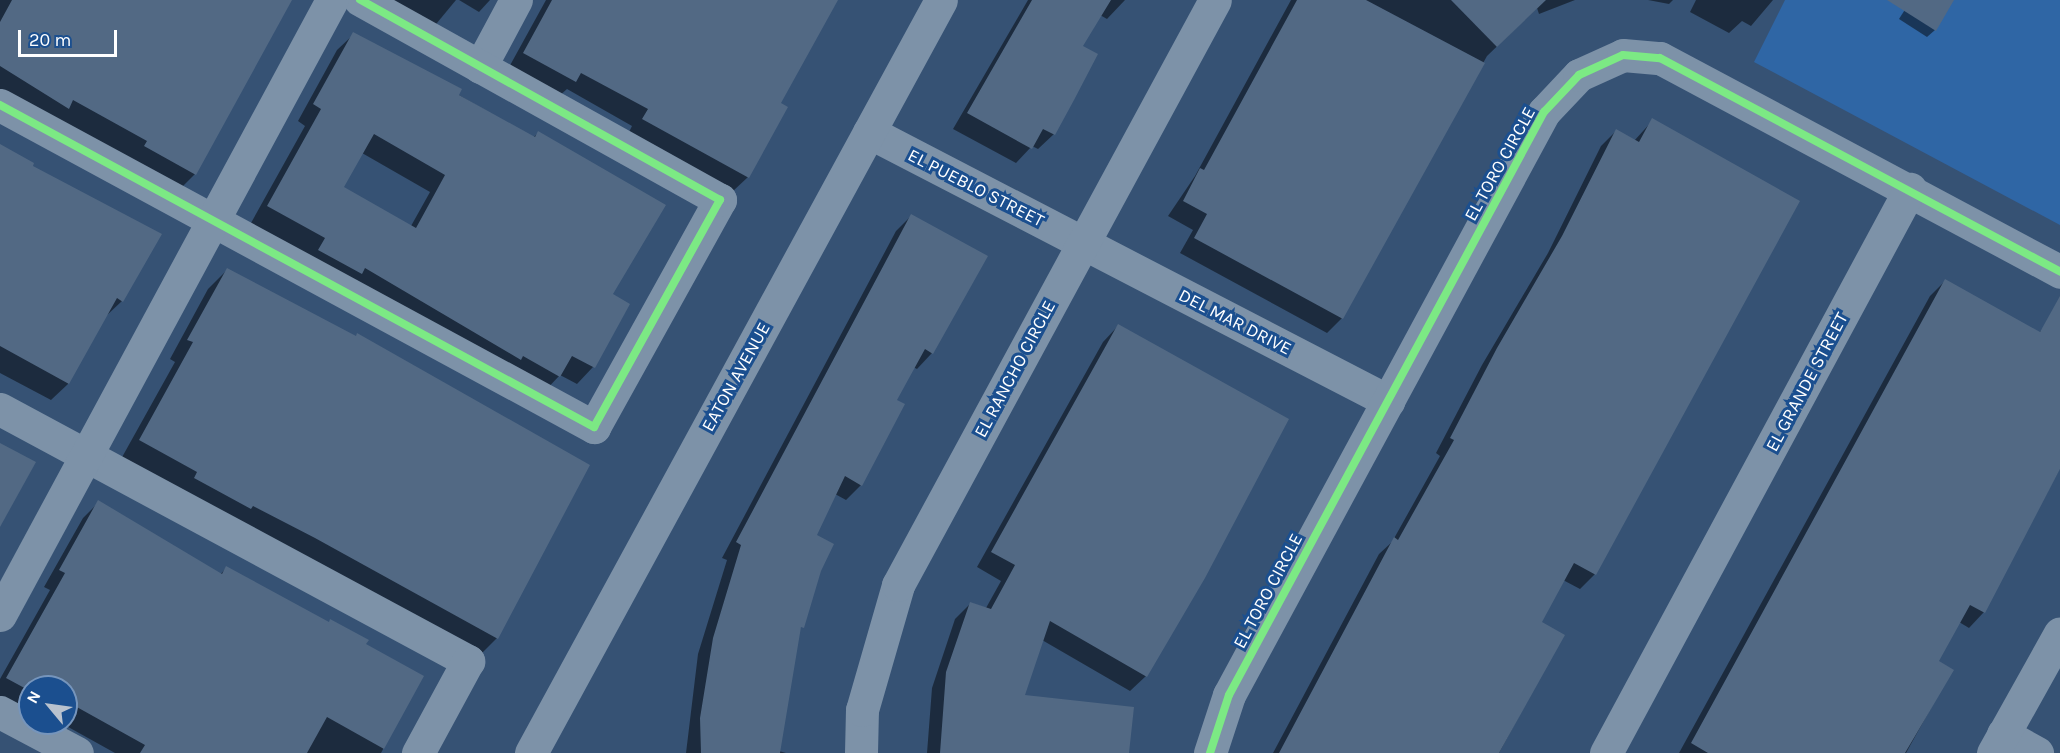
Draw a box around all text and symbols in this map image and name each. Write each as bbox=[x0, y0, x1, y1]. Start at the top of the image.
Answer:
scale bar bbox=[21, 18, 120, 56]
text: 20 m bbox=[29, 29, 71, 51]
street label: EL TORO CIRCLE bbox=[1460, 103, 1540, 225]
street label: EL PUEBLO STREET bbox=[904, 144, 1048, 232]
street label: DEL MAR DRIVE bbox=[1175, 284, 1295, 360]
street label: EL RANCHO CIRCLE bbox=[970, 297, 1060, 441]
street label: EL GRANDE STREET bbox=[1761, 309, 1853, 455]
street label: EATON AVENUE bbox=[697, 319, 775, 435]
street label: EL TORO CIRCLE bbox=[1229, 530, 1307, 652]
north arrow bbox=[18, 675, 78, 735]
text: N bbox=[22, 687, 45, 707]

